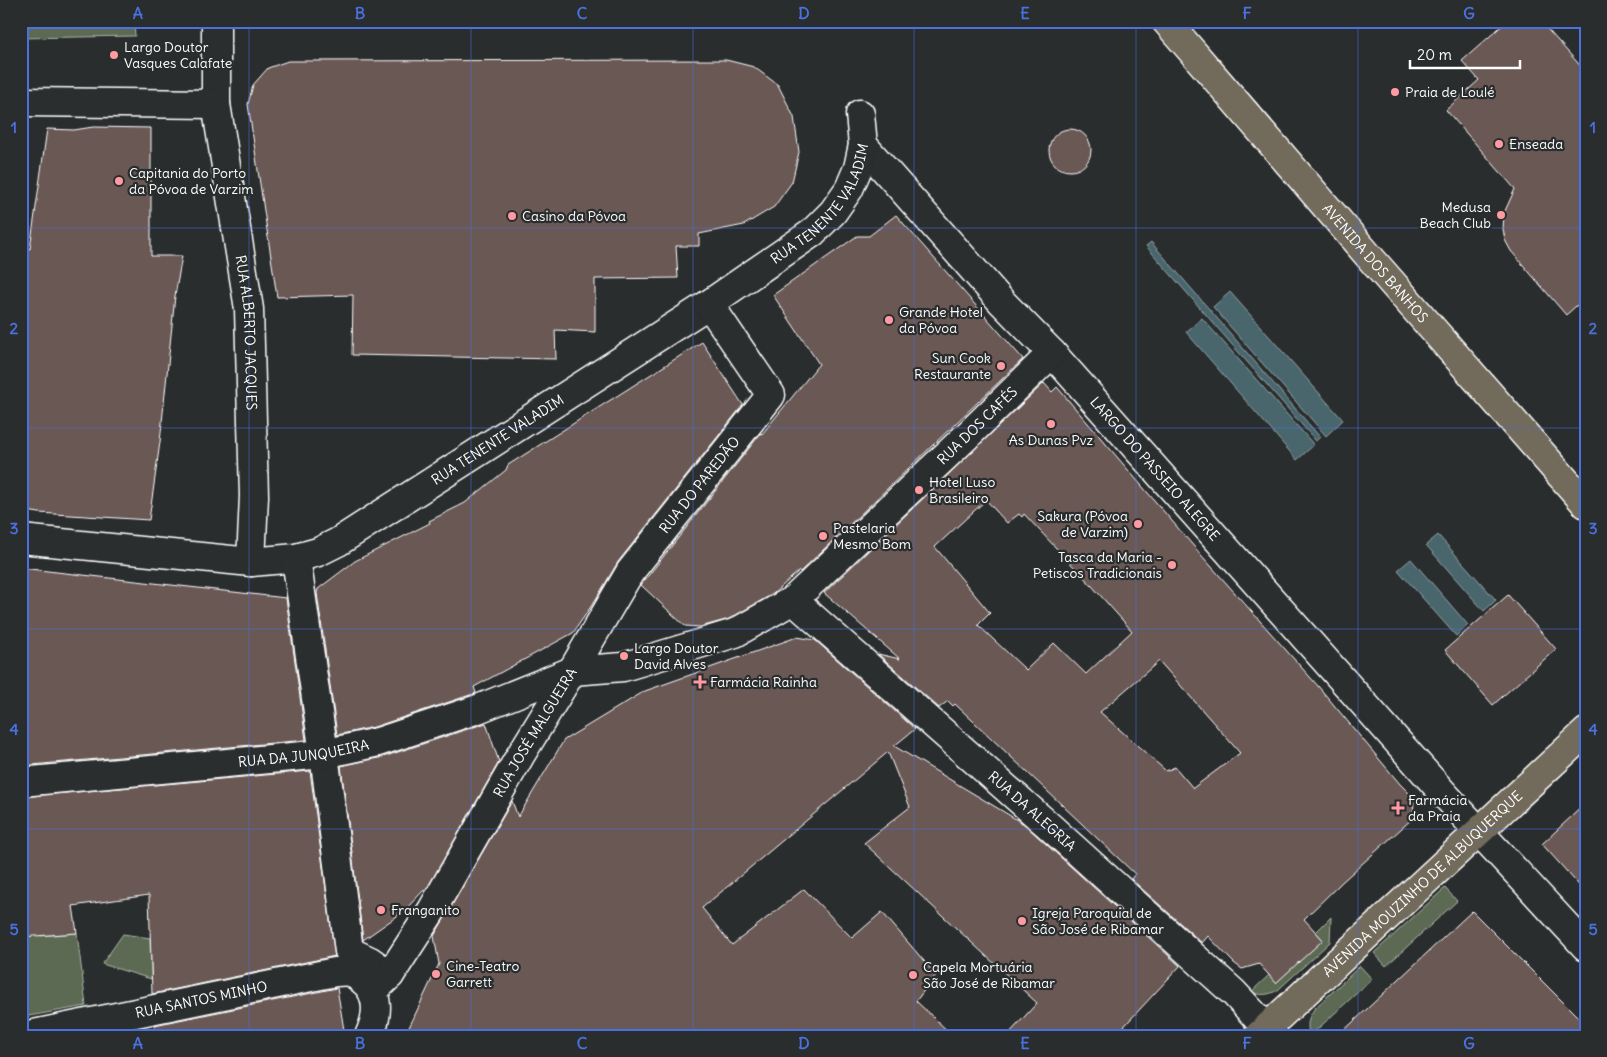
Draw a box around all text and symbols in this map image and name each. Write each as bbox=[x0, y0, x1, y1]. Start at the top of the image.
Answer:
text: A bbox=[133, 3, 143, 23]
text: B bbox=[355, 3, 366, 23]
text: C bbox=[577, 3, 588, 23]
text: D bbox=[798, 3, 810, 23]
text: E bbox=[1020, 3, 1030, 23]
text: F bbox=[1242, 3, 1252, 23]
text: G bbox=[1463, 3, 1475, 23]
place label: Largo Doutor Vasques Calafate bbox=[124, 38, 232, 72]
scale bar bbox=[1410, 38, 1520, 70]
text: 20 m bbox=[1417, 45, 1452, 64]
marker: Largo Doutor Vasques Calafate bbox=[108, 49, 120, 61]
place label: Praia de Loulé bbox=[1405, 83, 1495, 101]
marker: Praia de Loulé bbox=[1389, 86, 1401, 98]
text: 1 bbox=[11, 117, 17, 137]
text: 1 bbox=[1590, 117, 1596, 137]
place label: Enseada bbox=[1509, 135, 1563, 153]
marker: Enseada bbox=[1493, 138, 1505, 150]
street label: RUA TENENTE VALADIM bbox=[767, 142, 872, 268]
place label: Capitania do Porto da Póvoa de Varzim bbox=[129, 164, 254, 198]
marker: Capitania do Porto da Póvoa de Varzim bbox=[113, 175, 125, 187]
place label: Medusa Beach Club bbox=[1420, 198, 1491, 232]
street label: AVENIDA DOS BANHOS bbox=[1319, 200, 1432, 327]
place label: Casino da Póvoa bbox=[522, 207, 626, 225]
marker: Medusa Beach Club bbox=[1495, 209, 1507, 221]
marker: Casino da Póvoa bbox=[506, 210, 518, 222]
street label: RUA ALBERTO JACQUES bbox=[231, 254, 261, 411]
place label: Grande Hotel da Póvoa bbox=[899, 303, 983, 337]
marker: Grande Hotel da Póvoa bbox=[883, 314, 895, 326]
text: 2 bbox=[10, 318, 19, 338]
text: 2 bbox=[1589, 318, 1598, 338]
place label: Sun Cook Restaurante bbox=[914, 349, 991, 383]
marker: Sun Cook Restaurante bbox=[995, 360, 1007, 372]
street label: RUA DOS CAFÉS bbox=[933, 383, 1021, 468]
street label: RUA TENENTE VALADIM bbox=[428, 391, 567, 489]
street label: LARGO DO PASSEIO ALEGRE bbox=[1086, 393, 1224, 544]
marker: As Dunas Pvz bbox=[1045, 418, 1057, 430]
place label: As Dunas Pvz bbox=[1009, 431, 1094, 449]
street label: RUA DO PAREDÃO bbox=[655, 433, 744, 537]
place label: Hotel Luso Brasileiro bbox=[929, 473, 995, 507]
marker: Hotel Luso Brasileiro bbox=[913, 484, 925, 496]
place label: Sakura (Póvoa de Varzim) bbox=[1037, 507, 1128, 541]
text: 3 bbox=[9, 518, 19, 538]
marker: Sakura (Póvoa de Varzim) bbox=[1132, 518, 1144, 530]
text: 3 bbox=[1588, 518, 1598, 538]
place label: Pastelaria Mesmo Bom bbox=[833, 519, 911, 553]
marker: Pastelaria Mesmo Bom bbox=[817, 530, 829, 542]
place label: Tasca da Maria - Petiscos Tradicionais bbox=[1033, 548, 1162, 582]
marker: Tasca da Maria - Petiscos Tradicionais bbox=[1166, 559, 1178, 571]
place label: Largo Doutor David Alves bbox=[634, 639, 719, 673]
marker: Largo Doutor David Alves bbox=[618, 650, 630, 662]
street label: RUA JOSÉ MALGUEIRA bbox=[489, 664, 581, 800]
place label: Farmácia Rainha bbox=[710, 673, 817, 691]
marker: Farmácia Rainha bbox=[694, 676, 706, 688]
text: 4 bbox=[9, 719, 19, 739]
text: 4 bbox=[1588, 719, 1598, 739]
street label: RUA DA JUNQUEIRA bbox=[237, 735, 371, 771]
street label: RUA DA ALEGRIA bbox=[984, 767, 1080, 855]
street label: AVENIDA MOUZINHO DE ALBUQUERQUE bbox=[1319, 787, 1526, 981]
place label: Farmácia da Praia bbox=[1408, 791, 1467, 825]
marker: Farmácia da Praia bbox=[1392, 802, 1404, 814]
place label: Franganito bbox=[391, 901, 460, 919]
marker: Franganito bbox=[375, 904, 387, 916]
place label: Igreja Paroquial de São José de Ribamar bbox=[1032, 904, 1164, 938]
marker: Igreja Paroquial de São José de Ribamar bbox=[1016, 915, 1028, 927]
text: 5 bbox=[9, 919, 19, 939]
text: 5 bbox=[1588, 919, 1598, 939]
place label: Cine-Teatro Garrett bbox=[446, 957, 519, 991]
place label: Capela Mortuária São José de Ribamar bbox=[923, 958, 1055, 992]
marker: Cine-Teatro Garrett bbox=[430, 968, 442, 980]
marker: Capela Mortuária São José de Ribamar bbox=[907, 969, 919, 981]
street label: RUA SANTOS MINHO bbox=[134, 977, 269, 1022]
text: A bbox=[133, 1033, 143, 1053]
text: B bbox=[355, 1033, 366, 1053]
text: C bbox=[577, 1033, 588, 1053]
text: D bbox=[798, 1033, 810, 1053]
text: E bbox=[1020, 1033, 1030, 1053]
text: F bbox=[1242, 1033, 1252, 1053]
text: G bbox=[1463, 1033, 1475, 1053]

